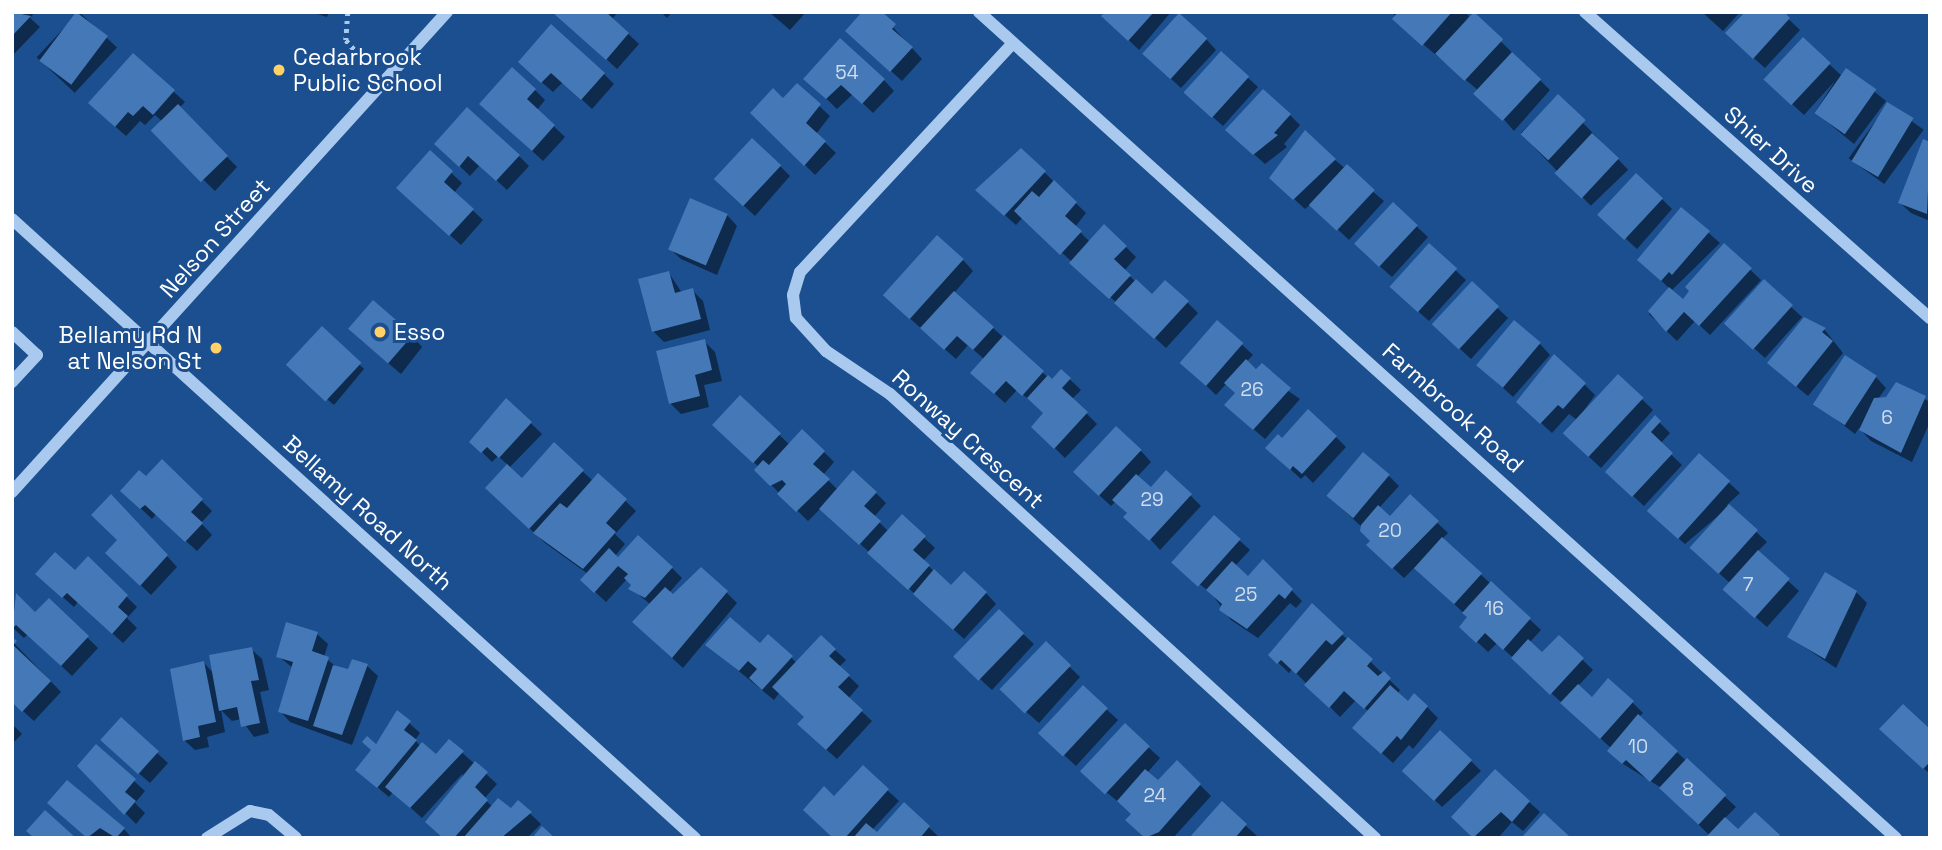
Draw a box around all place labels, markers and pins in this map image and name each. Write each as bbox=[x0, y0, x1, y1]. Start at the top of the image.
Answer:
place label: Cedarbrook Public School bbox=[293, 43, 443, 97]
marker: Cedarbrook Public School bbox=[271, 62, 287, 78]
place label: Esso bbox=[394, 318, 445, 346]
place label: Bellamy Rd N at Nelson St bbox=[59, 321, 202, 375]
marker: Esso bbox=[372, 324, 388, 340]
marker: Bellamy Rd N at Nelson St bbox=[208, 340, 224, 356]

